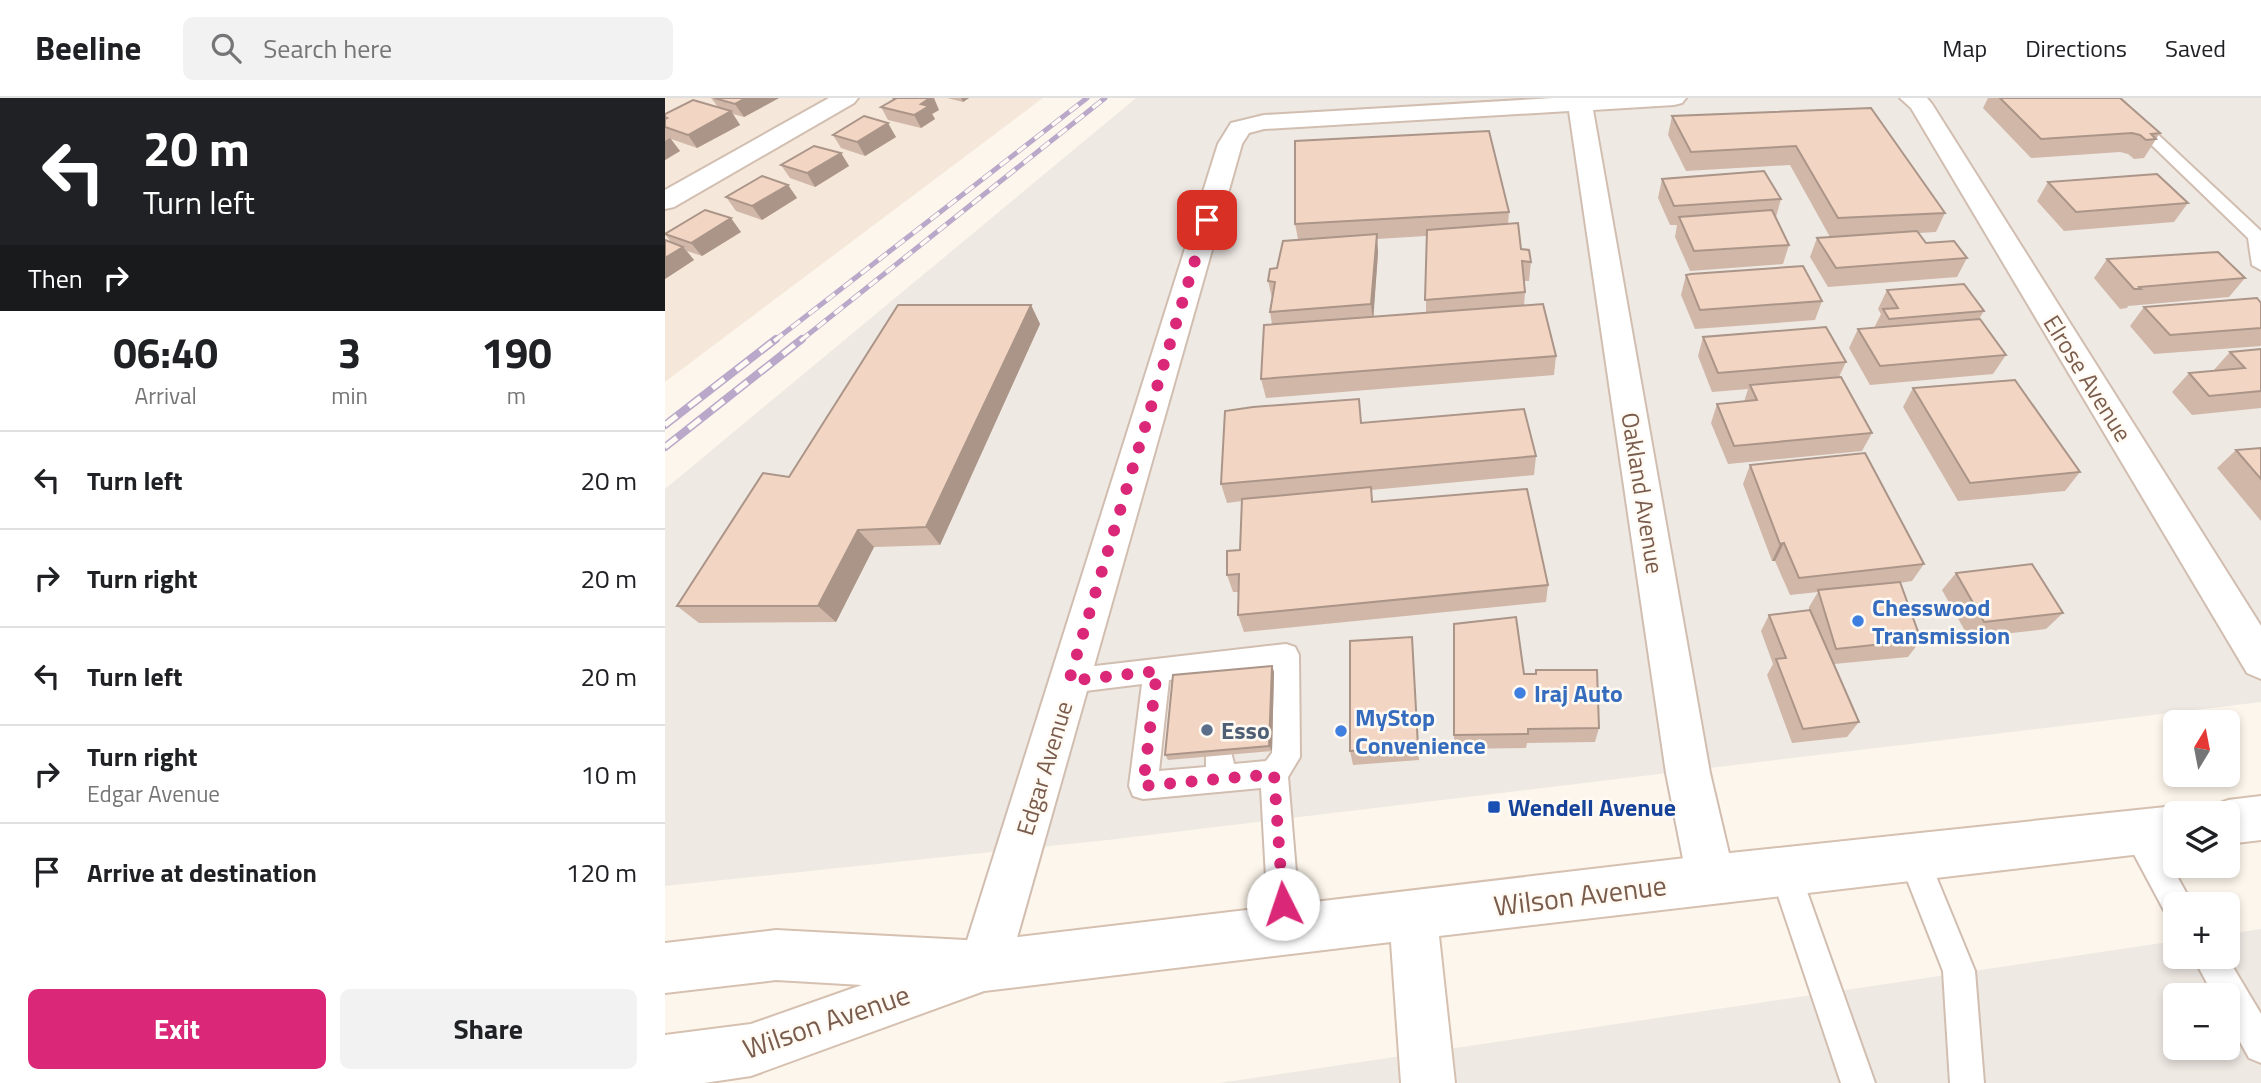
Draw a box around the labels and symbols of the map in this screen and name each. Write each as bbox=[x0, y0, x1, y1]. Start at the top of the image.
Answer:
pin bbox=[1177, 190, 1237, 250]
street label: Elrose Avenue bbox=[2035, 308, 2141, 448]
street label: Oakland Avenue bbox=[1612, 410, 1674, 576]
place label: Chesswood Transmission bbox=[1872, 589, 2010, 653]
marker: Chesswood Transmission bbox=[1850, 613, 1866, 629]
place label: Iraj Auto bbox=[1534, 675, 1623, 711]
marker: Iraj Auto bbox=[1512, 685, 1528, 701]
street label: Edgar Avenue bbox=[1006, 696, 1082, 840]
place label: MyStop Convenience bbox=[1355, 699, 1486, 763]
north arrow bbox=[2163, 710, 2240, 788]
place label: Esso bbox=[1221, 712, 1270, 748]
marker: Esso bbox=[1199, 722, 1215, 738]
marker: MyStop Convenience bbox=[1333, 723, 1349, 739]
place label: Wendell Avenue bbox=[1508, 789, 1676, 825]
marker: Wendell Avenue bbox=[1486, 799, 1502, 815]
street label: Wilson Avenue bbox=[1491, 863, 1669, 927]
position arrow bbox=[1246, 867, 1320, 941]
street label: Wilson Avenue bbox=[737, 972, 915, 1070]

